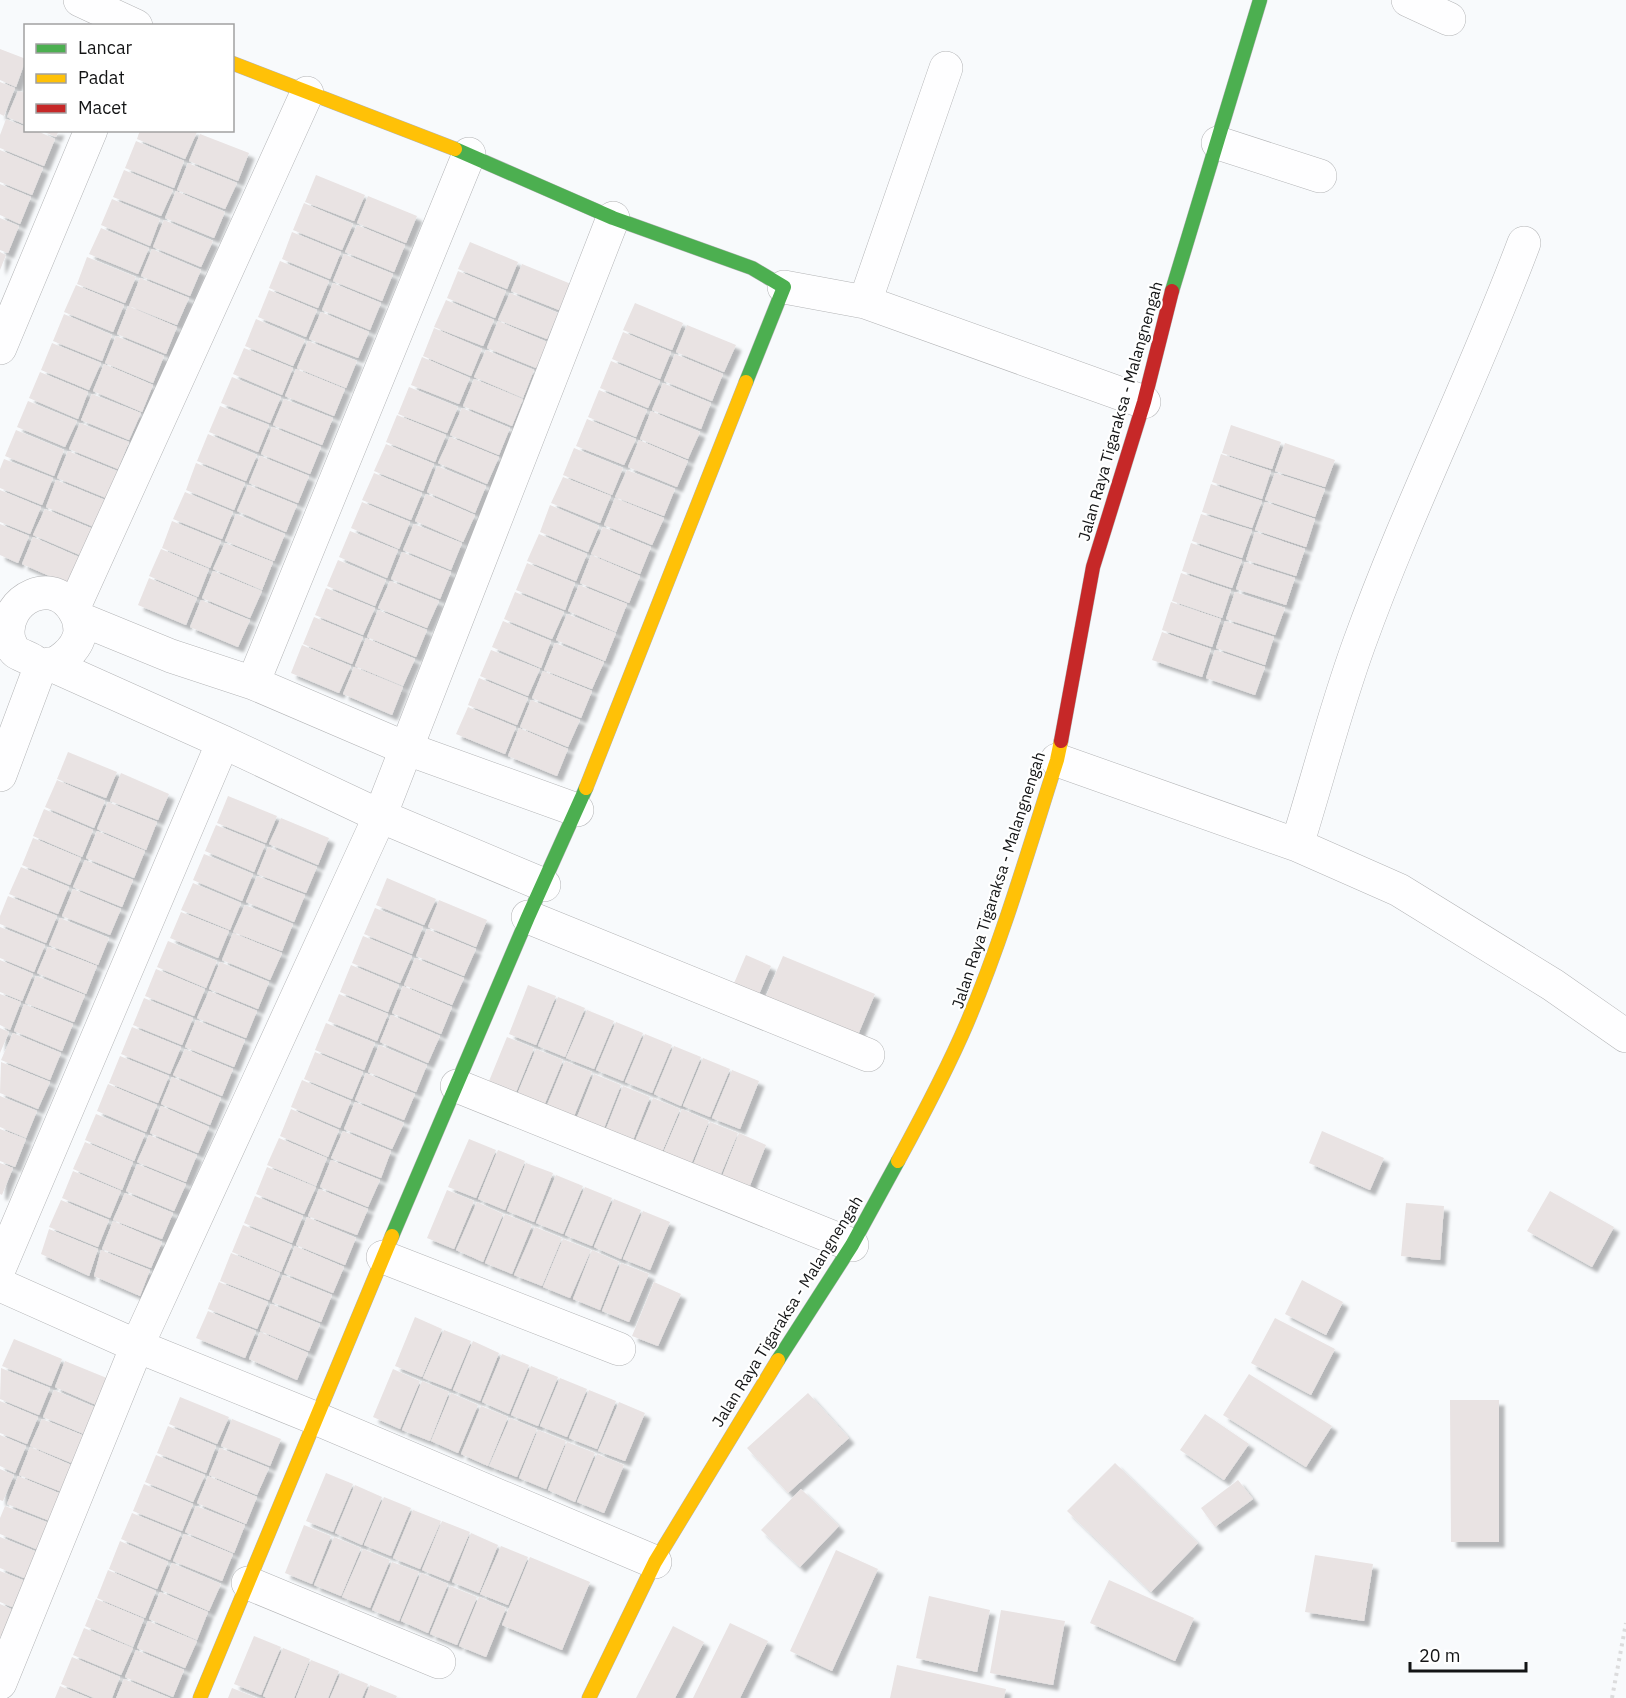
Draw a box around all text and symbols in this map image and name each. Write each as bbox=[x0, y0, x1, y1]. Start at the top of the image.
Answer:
legend bbox=[24, 24, 234, 132]
text: Lancar bbox=[78, 36, 133, 59]
text: Padat bbox=[78, 66, 125, 89]
text: Macet bbox=[78, 96, 127, 119]
street label: Jalan Raya Tigaraksa - Malangnengah bbox=[1073, 279, 1167, 543]
street label: Jalan Raya Tigaraksa - Malangnengah bbox=[947, 749, 1049, 1011]
street label: Jalan Raya Tigaraksa - Malangnengah bbox=[707, 1192, 867, 1430]
scale bar bbox=[1410, 1635, 1526, 1673]
text: 20 m bbox=[1419, 1644, 1461, 1667]

